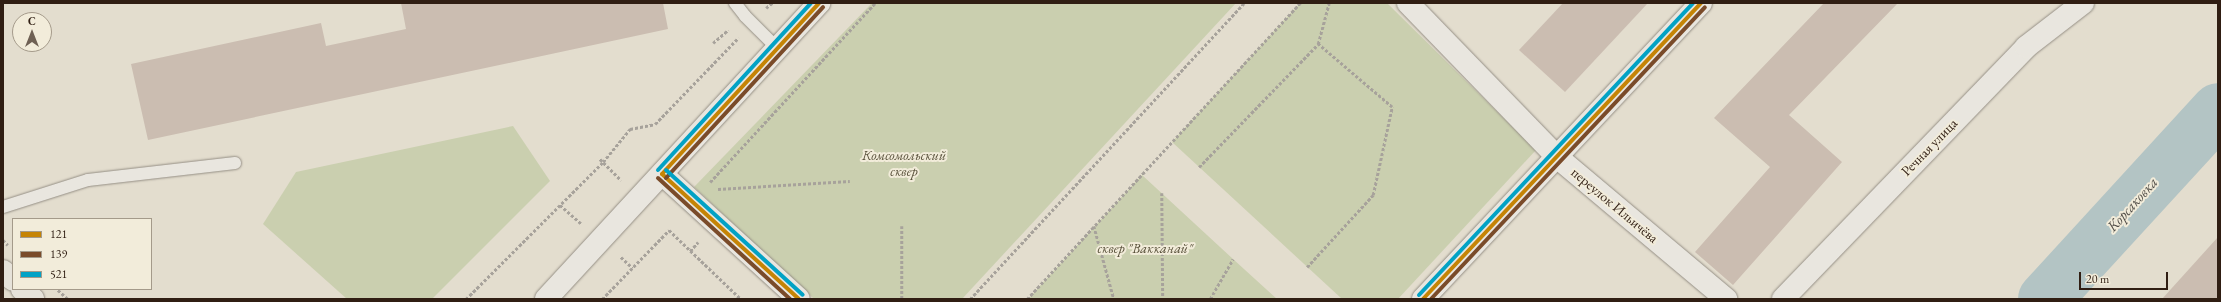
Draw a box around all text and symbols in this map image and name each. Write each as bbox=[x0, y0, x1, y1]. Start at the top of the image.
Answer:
north arrow bbox=[12, 12, 52, 52]
text: С bbox=[28, 14, 36, 28]
street label: Речная улица bbox=[1897, 115, 1961, 179]
park label: Комсомольский сквер bbox=[862, 147, 946, 180]
street label: переулок Ильичёва bbox=[1568, 164, 1662, 246]
water label: Корсаковка bbox=[2103, 173, 2161, 235]
legend bbox=[12, 218, 152, 290]
text: 121 bbox=[50, 226, 67, 242]
park label: сквер "Вакканай" bbox=[1097, 240, 1193, 256]
text: 139 bbox=[50, 246, 67, 262]
scale bar bbox=[2081, 264, 2170, 290]
text: 521 bbox=[50, 266, 67, 282]
text: 20 m bbox=[2086, 271, 2109, 287]

